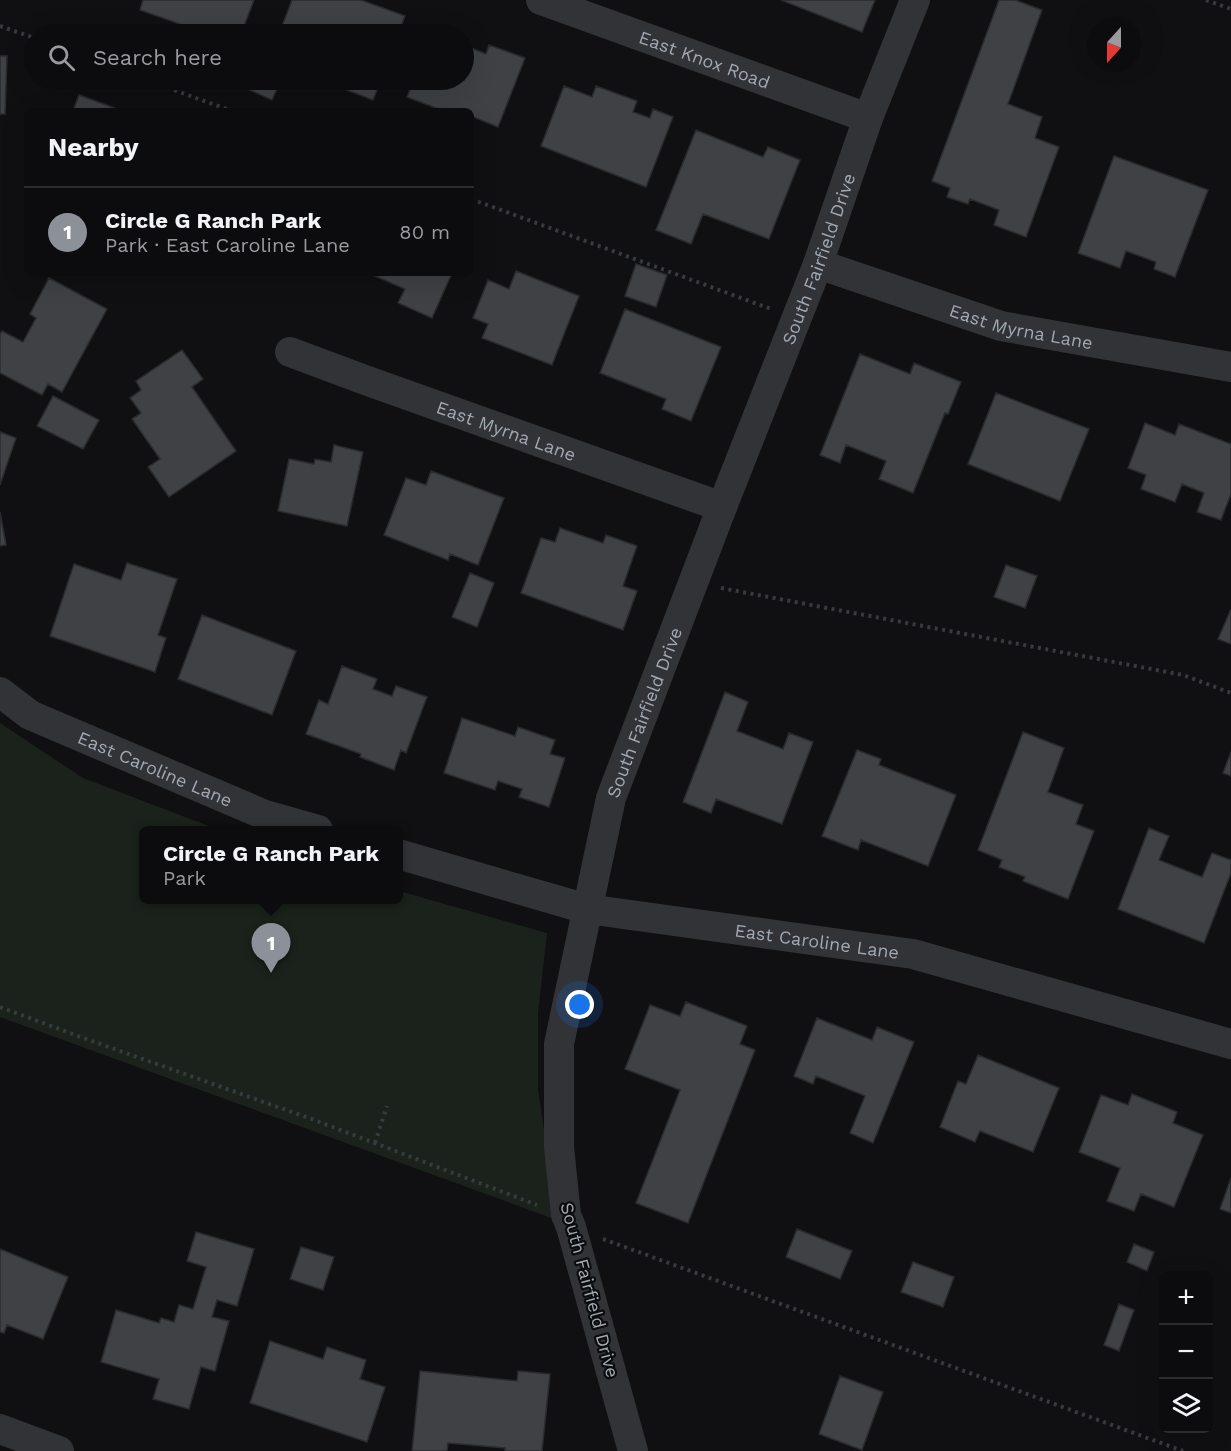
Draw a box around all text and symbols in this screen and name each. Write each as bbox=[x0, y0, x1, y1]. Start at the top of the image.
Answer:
north arrow bbox=[1087, 18, 1141, 72]
search box bbox=[24, 24, 474, 90]
street label: East Knox Road bbox=[636, 26, 773, 92]
icon: search bbox=[45, 41, 78, 74]
text: Search here bbox=[93, 45, 222, 70]
text: Nearby bbox=[48, 132, 139, 162]
street label: South Fairfield Drive bbox=[777, 170, 859, 347]
text: Circle G Ranch Park bbox=[105, 208, 321, 233]
text: 1 bbox=[63, 220, 72, 244]
text: 80 m bbox=[399, 220, 450, 244]
text: Park · East Caroline Lane bbox=[105, 233, 350, 257]
street label: East Myrna Lane bbox=[947, 299, 1094, 353]
street label: East Myrna Lane bbox=[434, 396, 579, 465]
street label: South Fairfield Drive bbox=[602, 624, 686, 800]
street label: East Caroline Lane bbox=[75, 726, 236, 810]
popup bbox=[139, 826, 403, 904]
text: Circle G Ranch Park bbox=[163, 841, 379, 866]
text: Park bbox=[163, 866, 206, 890]
street label: East Caroline Lane bbox=[733, 919, 901, 962]
pin: 1 bbox=[252, 924, 290, 973]
your location bbox=[565, 990, 594, 1019]
street label: South Fairfield Drive bbox=[556, 1200, 624, 1380]
map controls bbox=[1159, 1271, 1213, 1433]
button: + bbox=[1159, 1271, 1213, 1325]
button: − bbox=[1159, 1325, 1213, 1379]
button: layers bbox=[1159, 1379, 1213, 1433]

